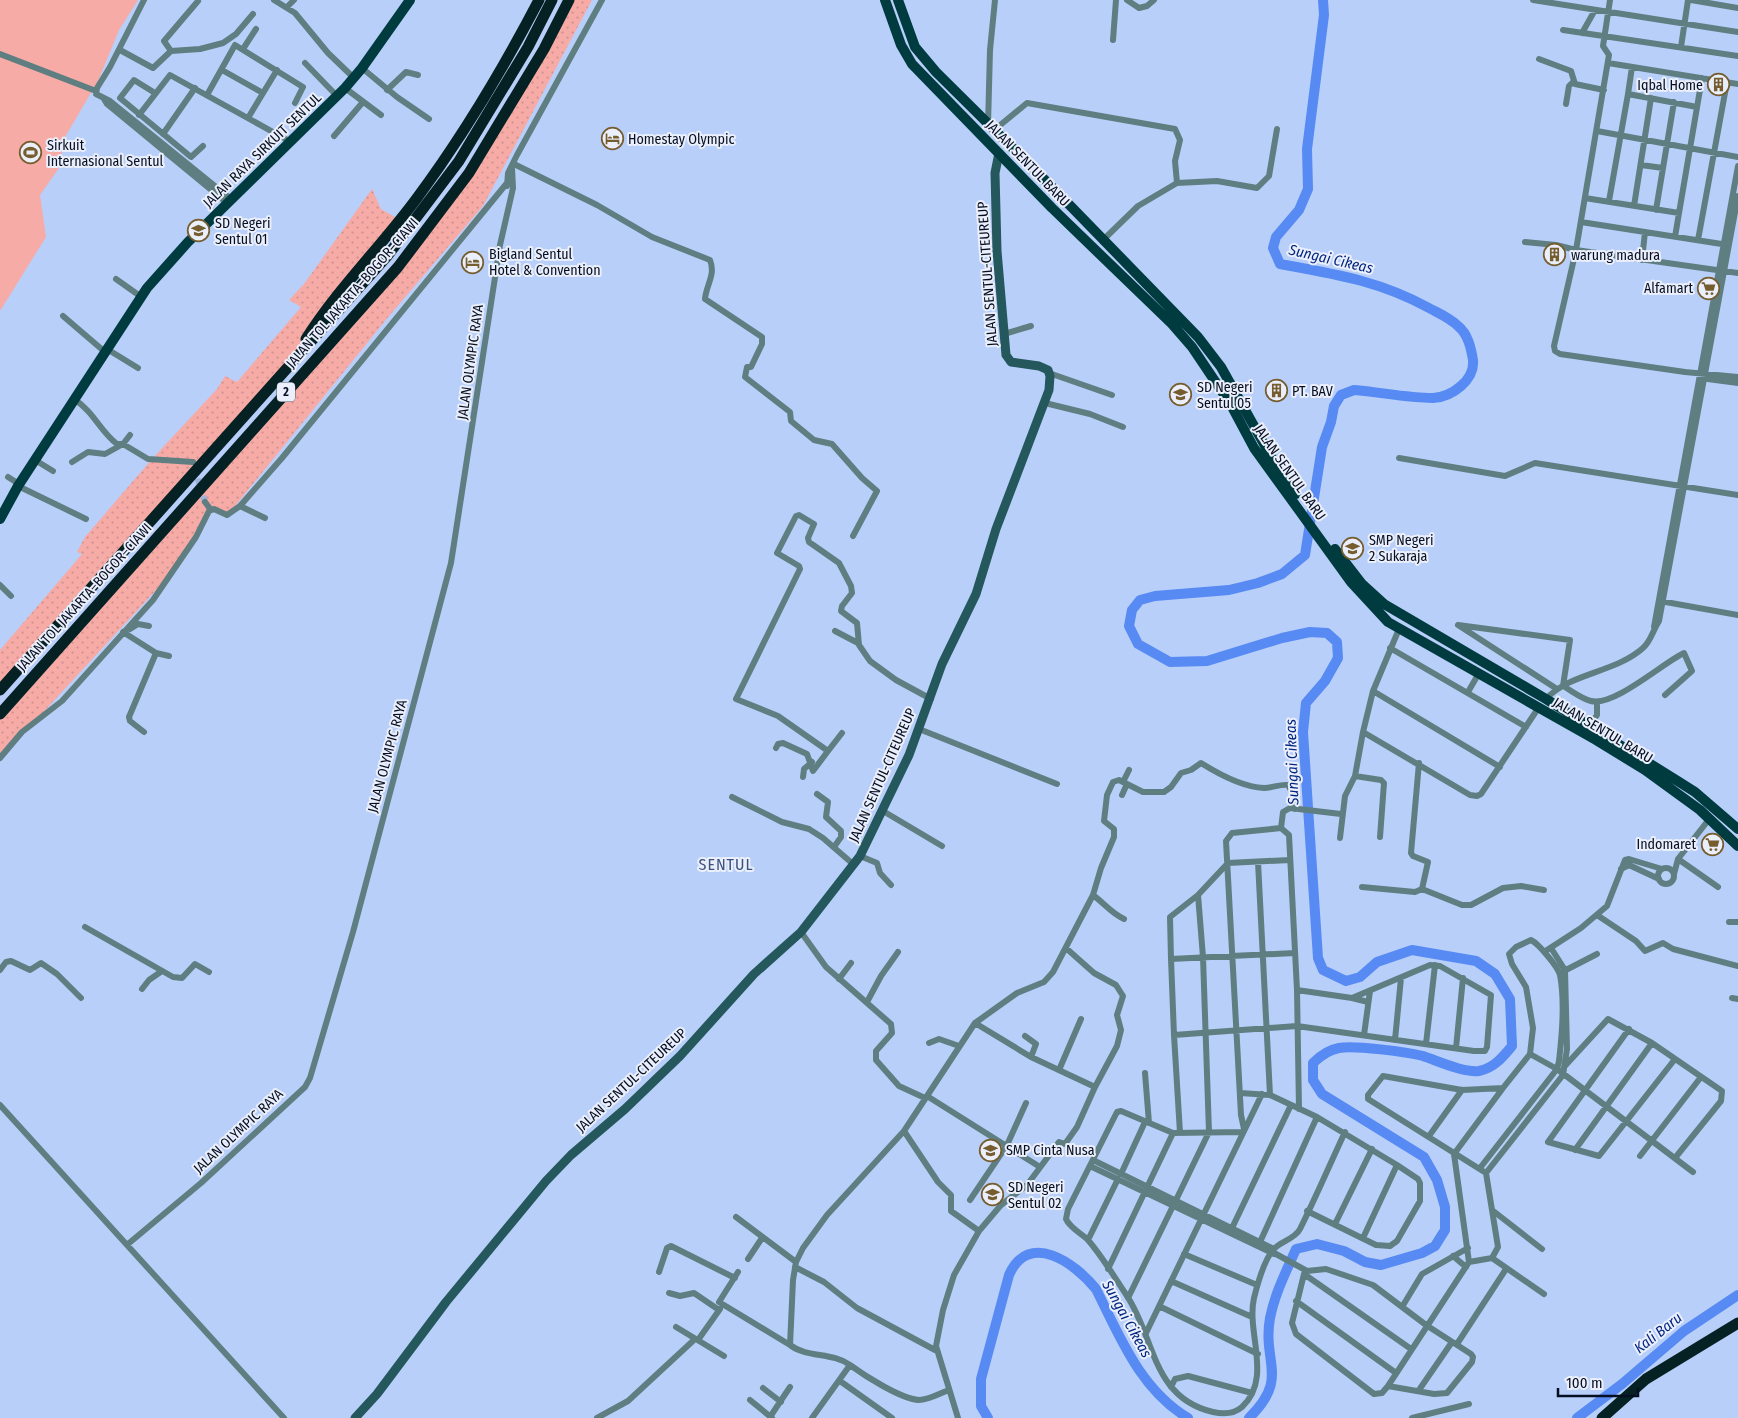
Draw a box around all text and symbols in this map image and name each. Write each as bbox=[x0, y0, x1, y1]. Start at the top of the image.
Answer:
building icon: Iqbal Home bbox=[1707, 73, 1731, 97]
place label: Iqbal Home bbox=[1637, 77, 1703, 94]
street label: JALAN RAYA SIRKUIT SENTUL bbox=[200, 89, 325, 211]
street label: JALAN SENTUL BARU bbox=[982, 117, 1073, 210]
hotel icon: Homestay Olympic bbox=[600, 127, 624, 151]
place label: Homestay Olympic bbox=[628, 131, 735, 148]
place label: Sirkuit Internasional Sentul bbox=[47, 137, 163, 170]
sports icon: Sirkuit Internasional Sentul bbox=[19, 141, 43, 165]
street label: JALAN SENTUL-CITEUREUP bbox=[974, 201, 1001, 347]
place label: SD Negeri Sentul 01 bbox=[215, 215, 270, 248]
street label: JALAN TOL JAKARTA–BOGOR–CIAWI bbox=[283, 215, 422, 372]
school or university icon: SD Negeri Sentul 01 bbox=[187, 219, 211, 243]
water label: Sungai Cikeas bbox=[1286, 240, 1375, 278]
building icon: warung madura bbox=[1543, 243, 1567, 267]
place label: Bigland Sentul Hotel & Convention bbox=[489, 246, 601, 279]
place label: warung madura bbox=[1571, 247, 1660, 264]
hotel icon: Bigland Sentul Hotel & Convention bbox=[461, 250, 485, 274]
supermarket icon: Alfamart bbox=[1697, 276, 1721, 300]
place label: Alfamart bbox=[1644, 280, 1693, 297]
street label: JALAN OLYMPIC RAYA bbox=[454, 303, 487, 421]
place label: SD Negeri Sentul 05 bbox=[1197, 379, 1252, 412]
building icon: PT. BAV bbox=[1264, 379, 1288, 403]
road number: 2 bbox=[277, 382, 295, 402]
school or university icon: SD Negeri Sentul 05 bbox=[1169, 383, 1193, 407]
place label: PT. BAV bbox=[1292, 383, 1334, 400]
street label: JALAN SENTUL BARU bbox=[1250, 421, 1329, 524]
street label: JALAN TOL JAKARTA–BOGOR–CIAWI bbox=[13, 520, 155, 675]
place label: SMP Negeri 2 Sukaraja bbox=[1369, 532, 1433, 565]
school or university icon: SMP Negeri 2 Sukaraja bbox=[1341, 536, 1365, 560]
street label: JALAN SENTUL BARU bbox=[1550, 694, 1656, 767]
street label: JALAN OLYMPIC RAYA bbox=[364, 697, 411, 815]
street label: JALAN SENTUL-CITEUREUP bbox=[845, 705, 920, 845]
water label: Sungai Cikeas bbox=[1281, 718, 1303, 806]
supermarket icon: Indomaret bbox=[1700, 832, 1724, 856]
place label: Indomaret bbox=[1636, 836, 1696, 853]
district label: SENTUL bbox=[698, 855, 754, 874]
street label: JALAN SENTUL-CITEUREUP bbox=[573, 1025, 690, 1136]
street label: JALAN OLYMPIC RAYA bbox=[190, 1085, 287, 1177]
school or university icon: SMP Cinta Nusa bbox=[978, 1138, 1002, 1162]
place label: SMP Cinta Nusa bbox=[1006, 1142, 1095, 1159]
place label: SD Negeri Sentul 02 bbox=[1008, 1179, 1063, 1212]
school or university icon: SD Negeri Sentul 02 bbox=[980, 1183, 1004, 1207]
water label: Sungai Cikeas bbox=[1098, 1276, 1156, 1361]
water label: Kali Baru bbox=[1631, 1309, 1686, 1357]
scale bar bbox=[1558, 1366, 1638, 1398]
text: 100 m bbox=[1566, 1374, 1603, 1392]

